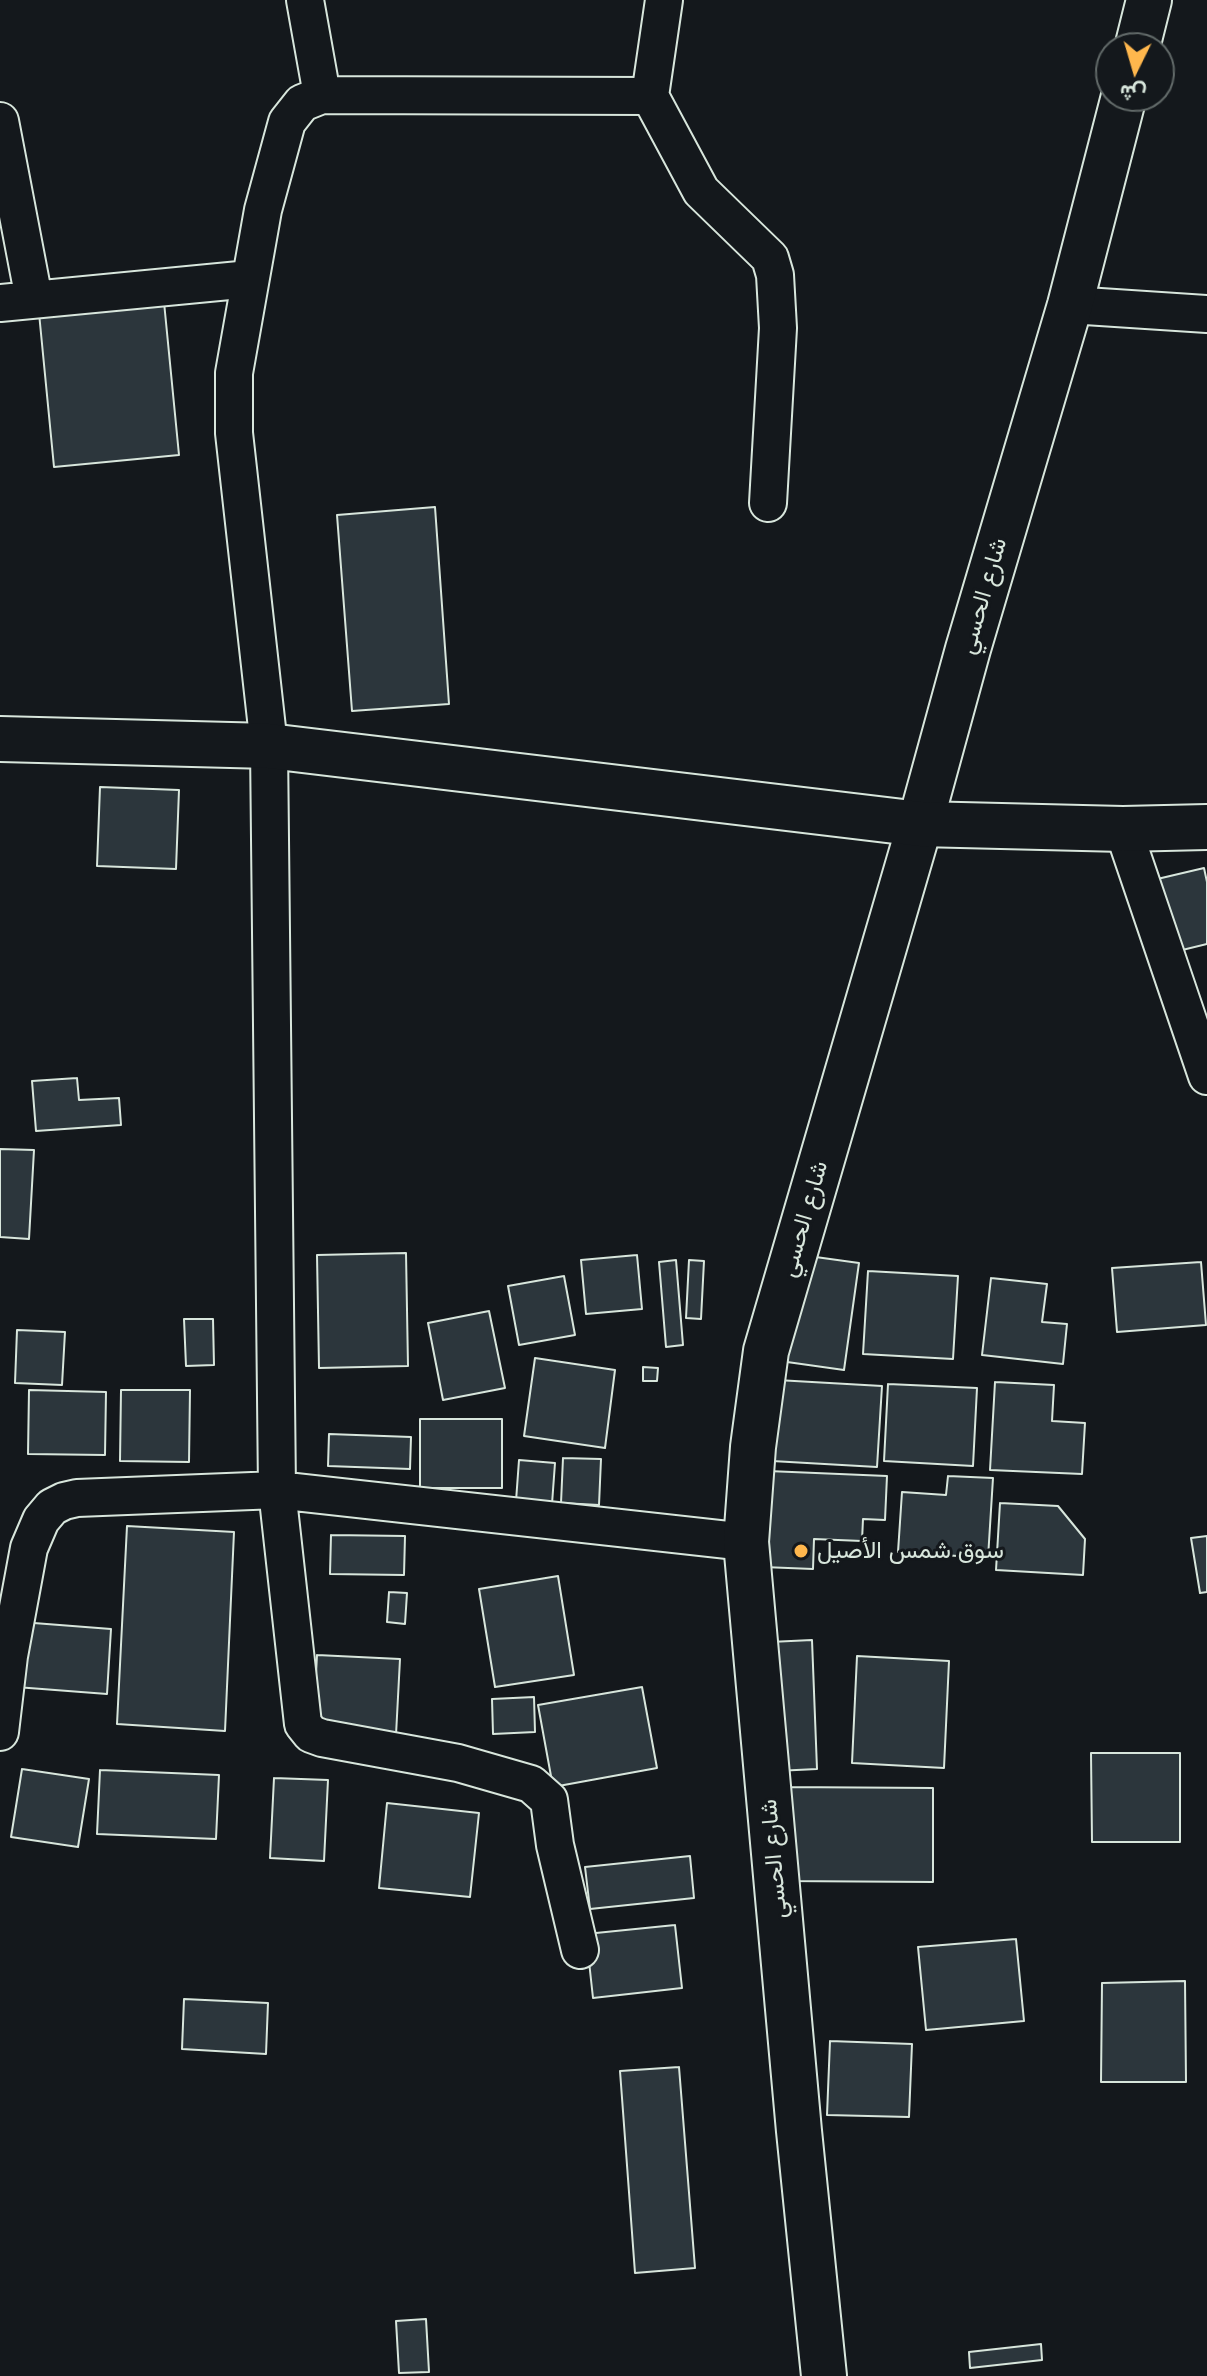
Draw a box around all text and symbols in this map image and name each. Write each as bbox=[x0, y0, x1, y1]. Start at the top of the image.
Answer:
north arrow bbox=[1095, 32, 1175, 112]
text: ش bbox=[1119, 80, 1147, 108]
street label: شارع الحسي bbox=[953, 535, 1013, 657]
street label: شارع الحسي bbox=[774, 1158, 834, 1280]
place label: سوق شمس الأصيل bbox=[817, 1537, 1004, 1565]
marker: سوق شمس الأصيل bbox=[792, 1542, 810, 1560]
street label: شارع الحسي bbox=[754, 1798, 794, 1920]

